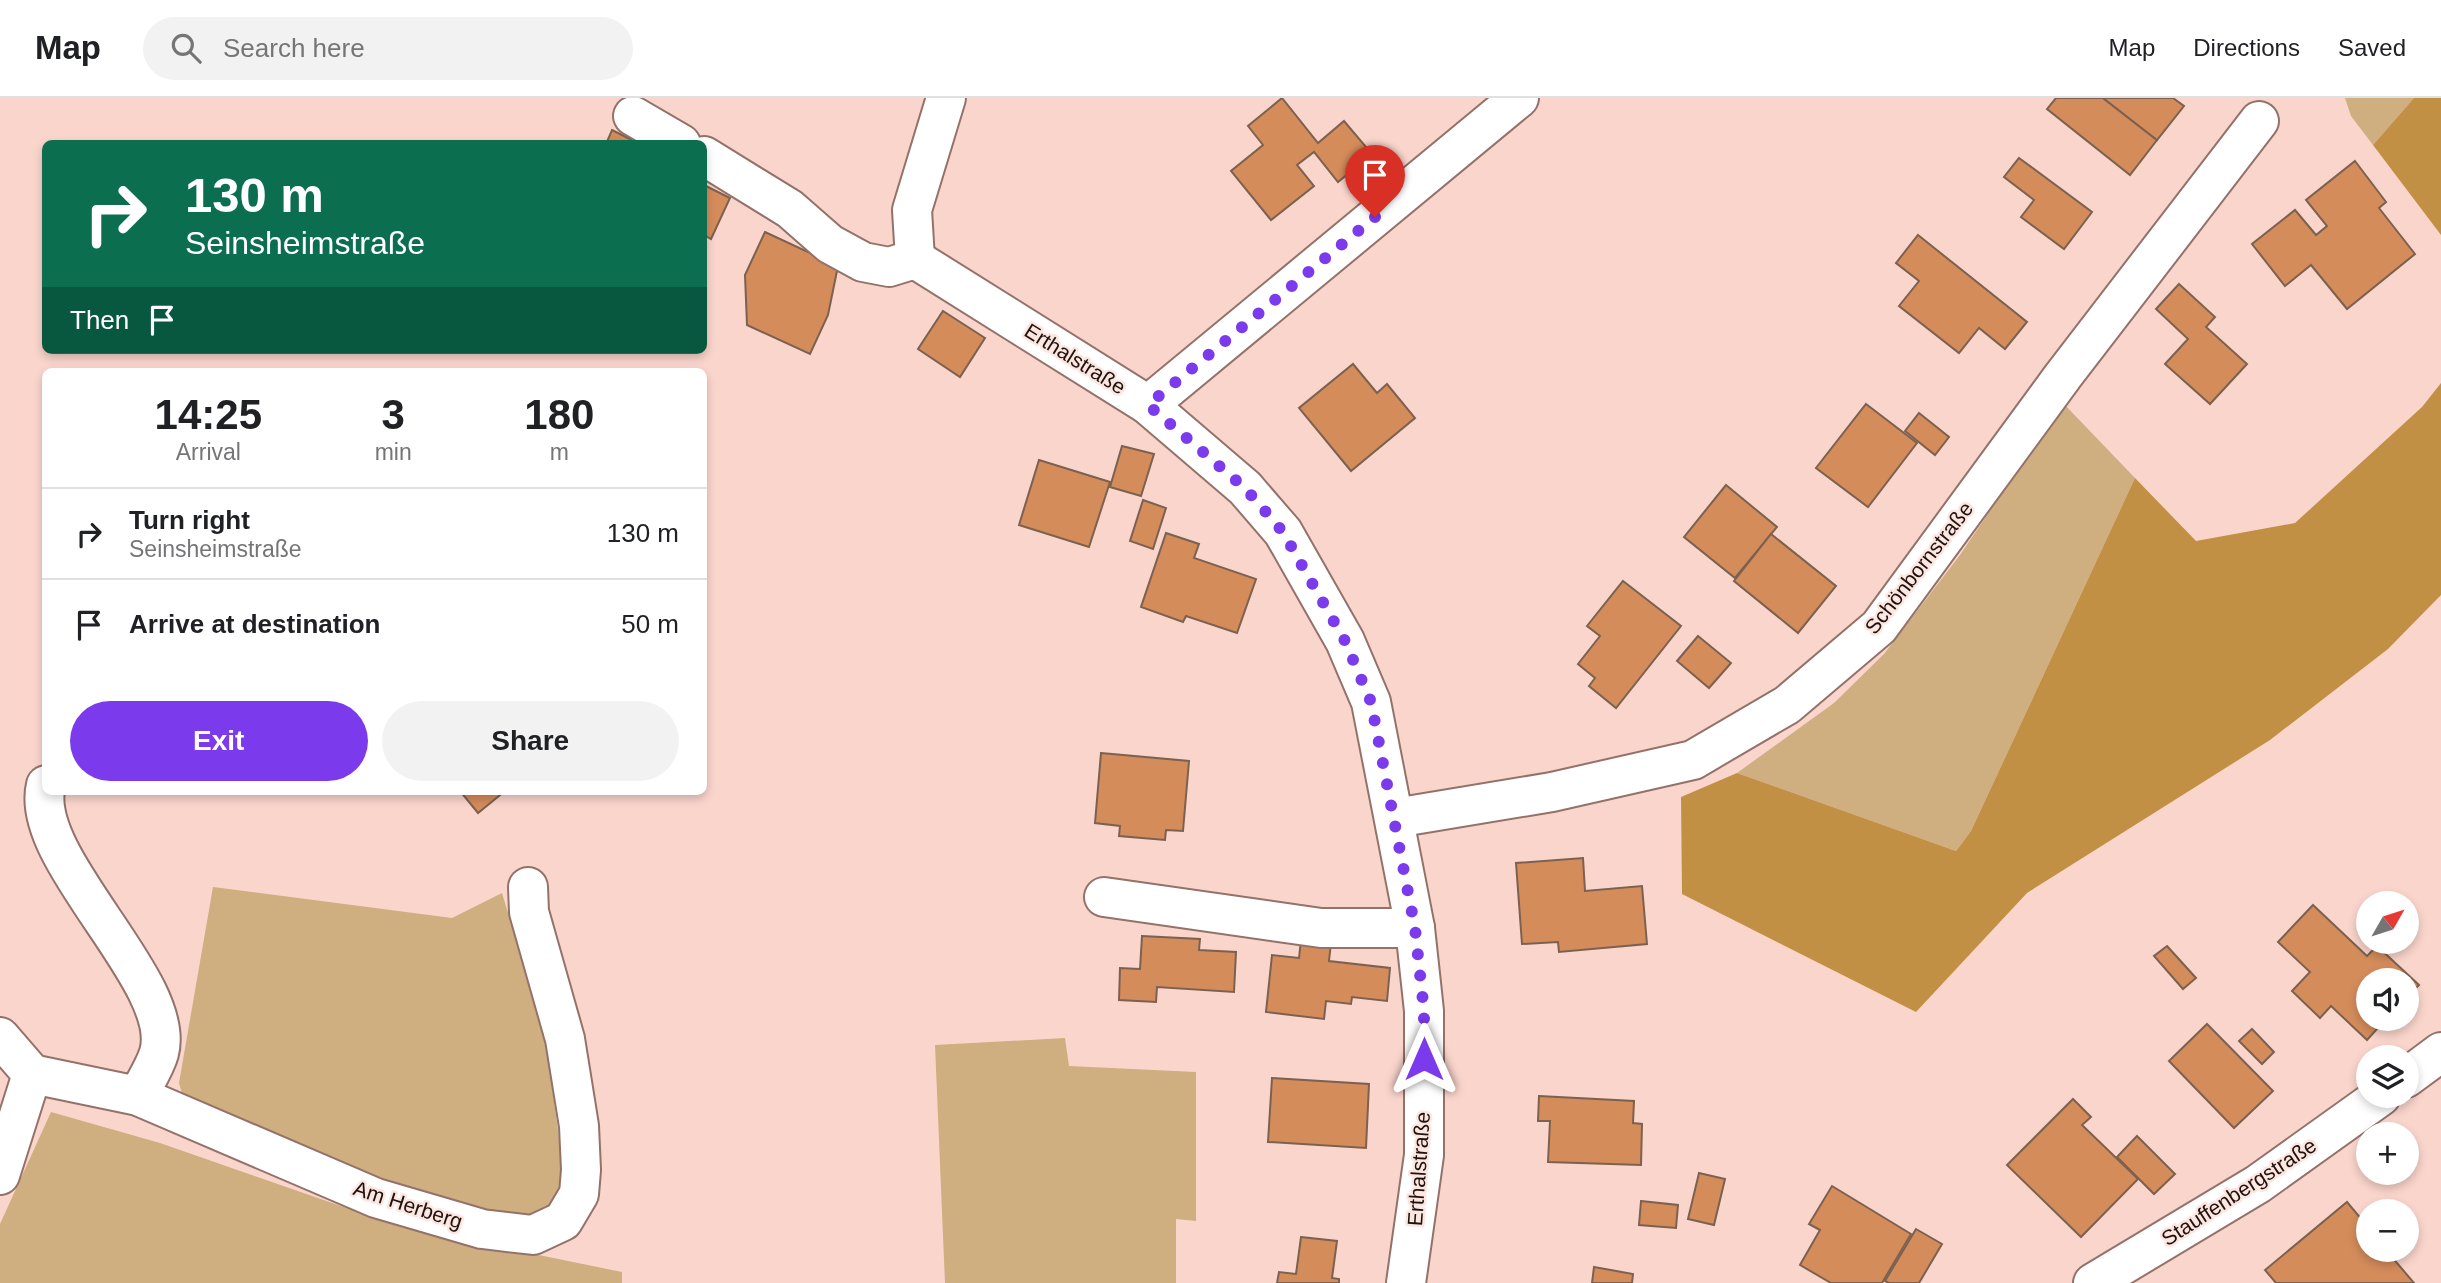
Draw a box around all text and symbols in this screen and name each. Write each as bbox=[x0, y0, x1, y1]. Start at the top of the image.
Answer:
search box bbox=[143, 17, 633, 80]
text: Map bbox=[35, 29, 101, 66]
icon: search bbox=[167, 29, 205, 67]
text: Search here bbox=[223, 33, 365, 63]
text: Map bbox=[2109, 34, 2155, 61]
text: Directions bbox=[2193, 34, 2300, 61]
text: Saved bbox=[2338, 34, 2406, 61]
pin bbox=[1345, 145, 1405, 217]
icon: arrive bbox=[1356, 156, 1394, 194]
icon: right bbox=[70, 168, 161, 259]
text: 130 m bbox=[185, 168, 324, 222]
text: Seinsheimstraße bbox=[185, 225, 425, 261]
icon: arrive bbox=[143, 301, 181, 339]
text: Then bbox=[70, 305, 129, 335]
street label: Erthalstraße bbox=[1021, 319, 1130, 399]
text: 14:25 bbox=[155, 391, 262, 438]
text: 3 bbox=[381, 391, 405, 438]
text: 180 bbox=[524, 391, 594, 438]
text: Arrival bbox=[176, 439, 241, 465]
text: min bbox=[375, 439, 412, 465]
text: m bbox=[550, 439, 569, 465]
street label: Schönbornstraße bbox=[1860, 497, 1977, 638]
text: Turn right bbox=[129, 505, 250, 535]
icon: right bbox=[70, 515, 108, 553]
text: 130 m bbox=[607, 518, 679, 548]
text: Seinsheimstraße bbox=[129, 536, 302, 562]
icon: arrive bbox=[70, 606, 108, 644]
text: Arrive at destination bbox=[129, 609, 380, 639]
text: 50 m bbox=[621, 609, 679, 639]
button: Exit bbox=[70, 701, 368, 781]
button: Share bbox=[382, 701, 679, 781]
north arrow bbox=[2356, 891, 2418, 954]
map controls bbox=[2356, 891, 2419, 1262]
button: sound bbox=[2356, 968, 2419, 1031]
position arrow bbox=[1387, 1022, 1461, 1096]
button: layers bbox=[2356, 1045, 2419, 1108]
street label: Erthalstraße bbox=[1403, 1111, 1434, 1227]
button: + bbox=[2356, 1122, 2419, 1185]
street label: Stauffenbergstraße bbox=[2157, 1133, 2320, 1250]
street label: Am Herberg bbox=[351, 1176, 466, 1233]
button: − bbox=[2356, 1199, 2419, 1262]

